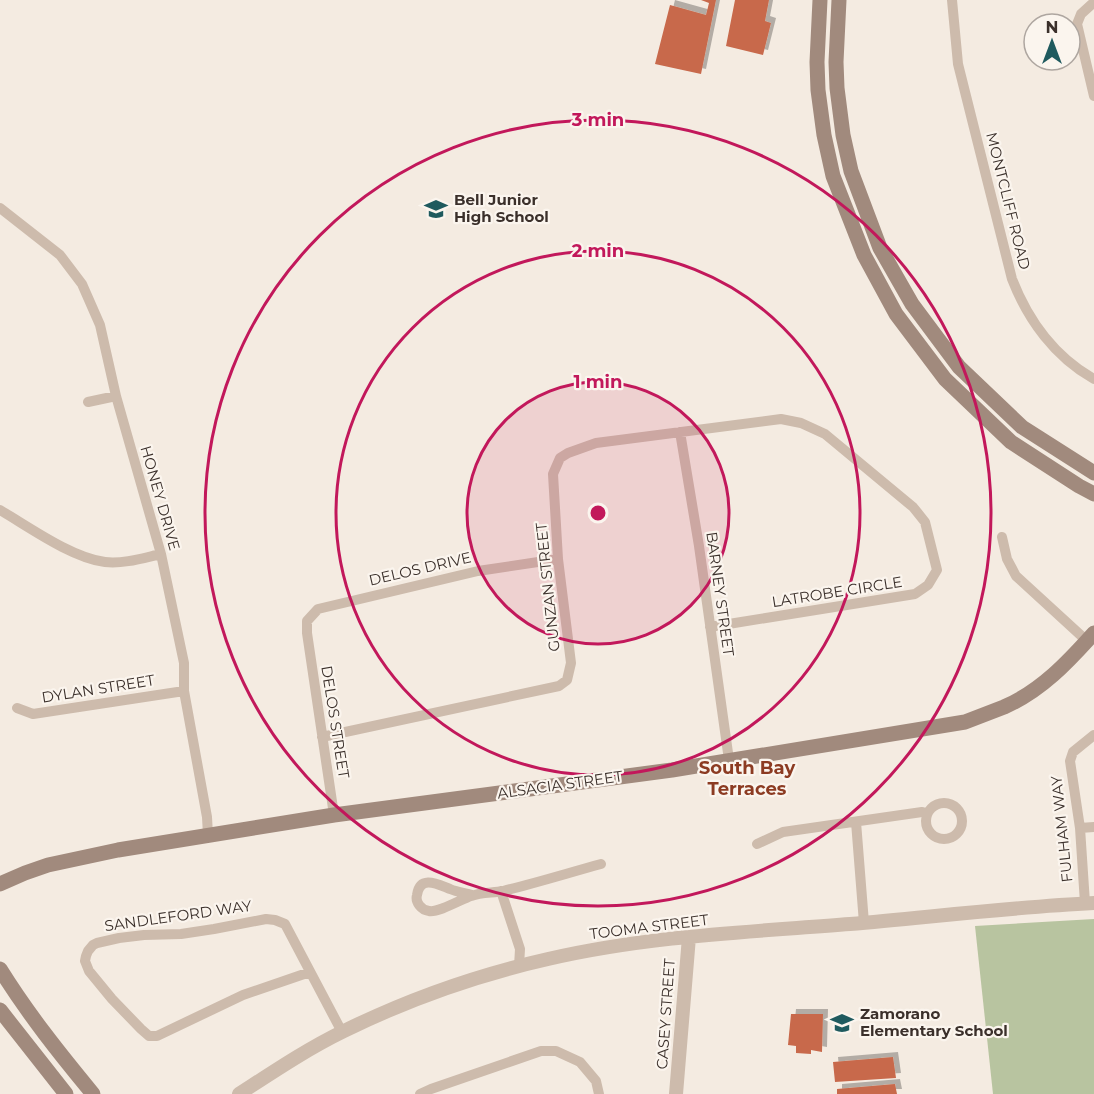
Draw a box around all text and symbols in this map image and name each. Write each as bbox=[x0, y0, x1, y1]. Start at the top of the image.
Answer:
north arrow bbox=[1022, 12, 1082, 72]
text: N bbox=[1046, 18, 1058, 37]
text: 3 min bbox=[571, 109, 624, 131]
street label: MONTCLIFF ROAD bbox=[982, 130, 1035, 272]
place label: Bell Junior High School bbox=[454, 190, 549, 226]
school or university icon: Bell Junior High School bbox=[423, 196, 449, 222]
text: 2 min bbox=[572, 240, 624, 262]
text: 1 min bbox=[574, 371, 622, 393]
street label: HONEY DRIVE bbox=[136, 443, 185, 552]
centre of rings bbox=[588, 503, 608, 523]
street label: GUNZAN STREET bbox=[531, 521, 564, 652]
street label: BARNEY STREET bbox=[702, 530, 739, 658]
street label: DELOS DRIVE bbox=[367, 547, 473, 590]
street label: LATROBE CIRCLE bbox=[770, 572, 904, 611]
street label: DELOS STREET bbox=[317, 664, 354, 780]
street label: DYLAN STREET bbox=[40, 670, 156, 707]
district label: South Bay Terraces bbox=[699, 757, 795, 800]
street label: ALSACIA STREET bbox=[496, 766, 624, 803]
street label: FULHAM WAY bbox=[1046, 774, 1077, 883]
street label: SANDLEFORD WAY bbox=[103, 896, 253, 935]
street label: TOOMA STREET bbox=[588, 910, 710, 943]
street label: CASEY STREET bbox=[652, 958, 679, 1070]
place label: Zamorano Elementary School bbox=[860, 1004, 1008, 1040]
school or university icon: Zamorano Elementary School bbox=[829, 1010, 855, 1036]

